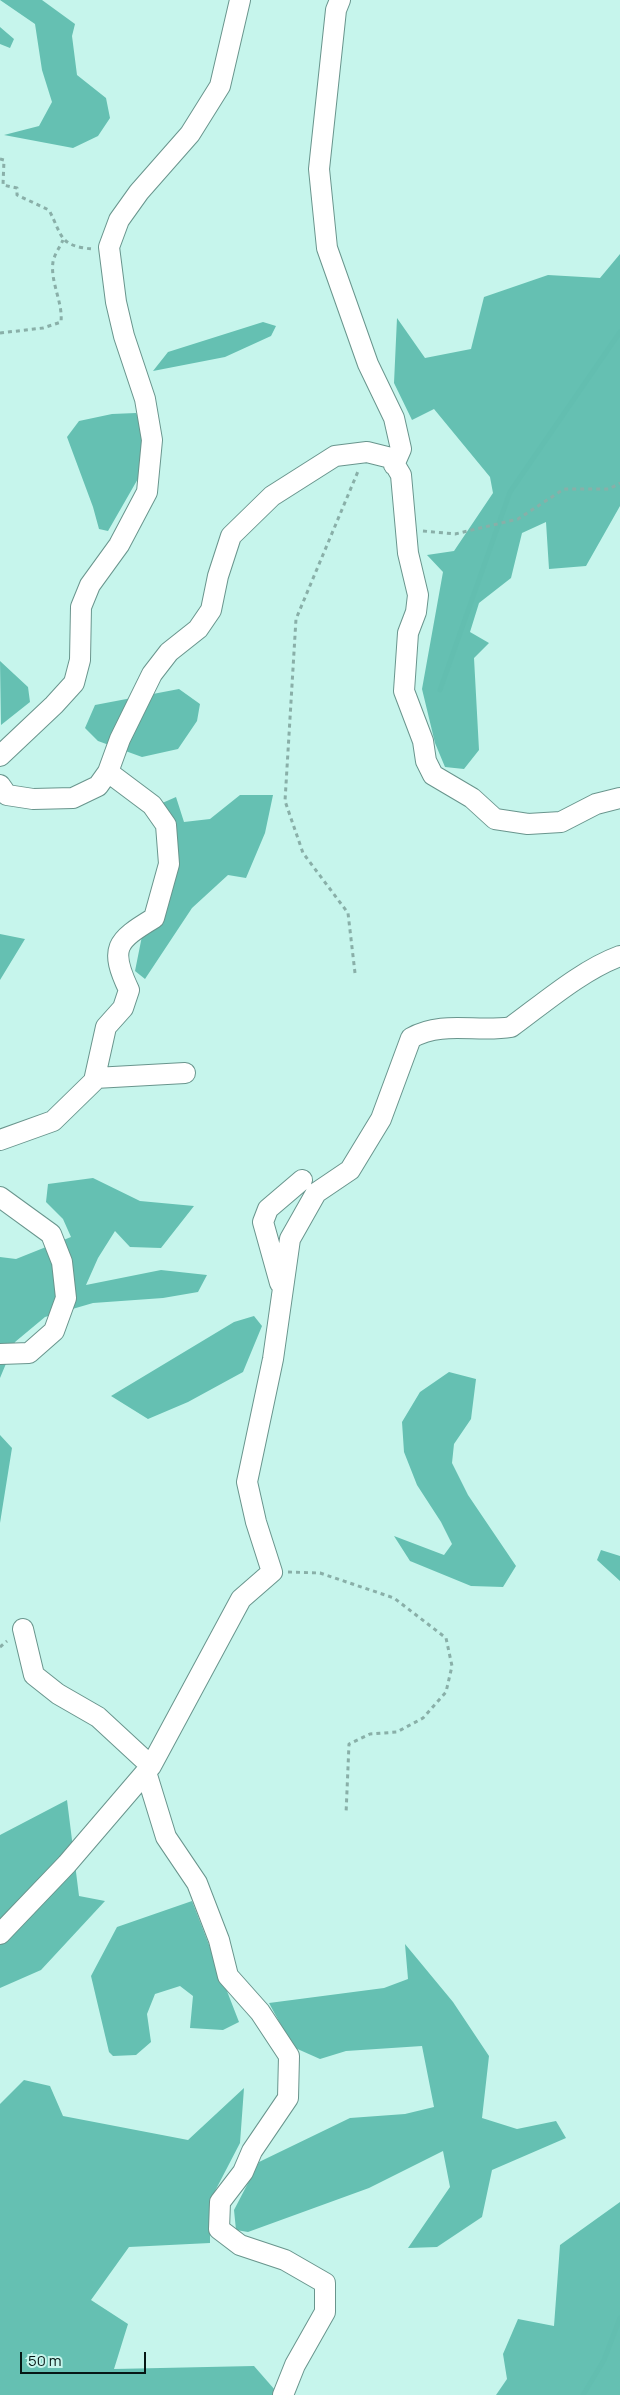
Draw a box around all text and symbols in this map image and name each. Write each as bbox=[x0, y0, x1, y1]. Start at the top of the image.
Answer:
scale bar bbox=[22, 2342, 149, 2374]
text: 50 m bbox=[28, 2350, 62, 2371]

